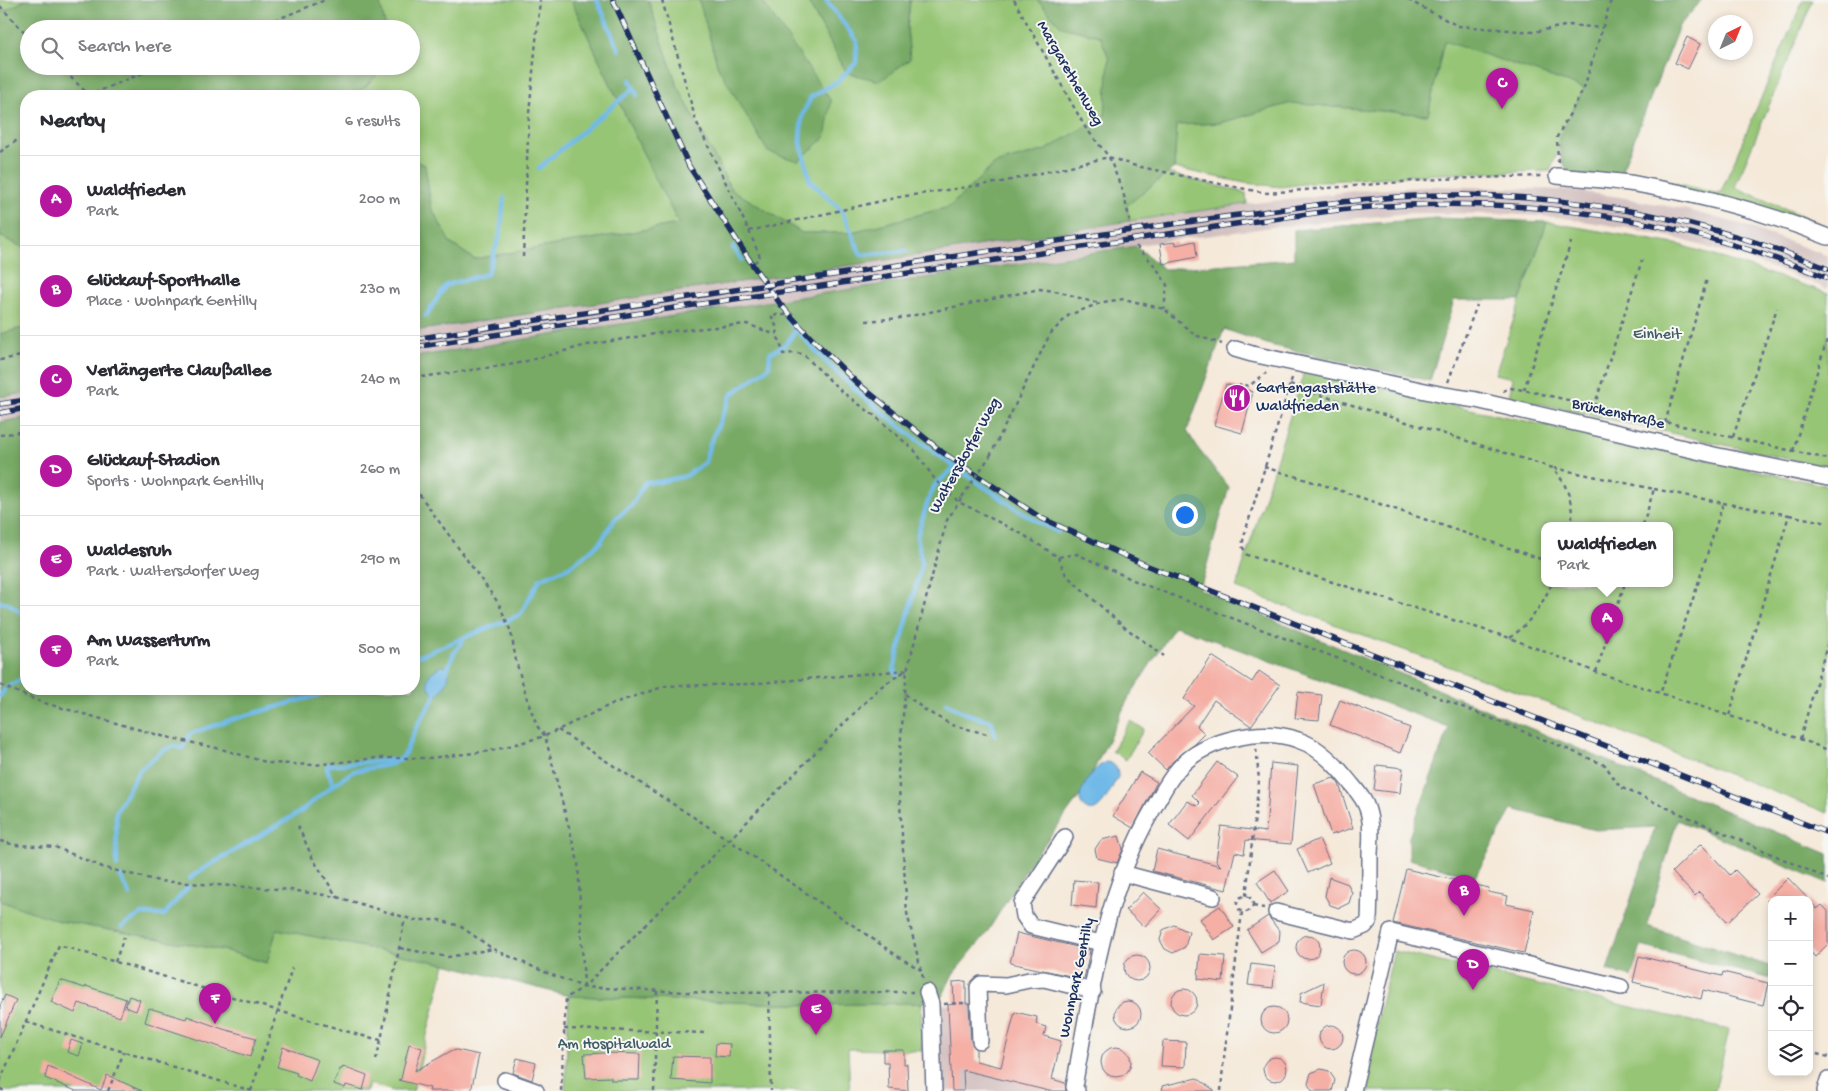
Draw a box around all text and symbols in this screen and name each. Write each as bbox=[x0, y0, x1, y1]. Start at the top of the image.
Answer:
north arrow bbox=[1708, 15, 1753, 60]
street label: Margarethenweg bbox=[1031, 18, 1107, 130]
search box bbox=[20, 20, 420, 75]
icon: search bbox=[38, 34, 66, 62]
text: Search here bbox=[78, 36, 172, 59]
pin: C bbox=[1486, 68, 1518, 109]
text: Nearby bbox=[40, 110, 105, 135]
text: 6 results bbox=[345, 113, 400, 132]
text: Waldfrieden bbox=[87, 180, 185, 203]
text: A bbox=[51, 191, 61, 210]
text: 200 m bbox=[359, 191, 400, 210]
text: Park bbox=[87, 203, 118, 222]
text: Glückauf-Sporthalle bbox=[87, 270, 240, 293]
text: B bbox=[52, 281, 60, 300]
text: 230 m bbox=[360, 281, 400, 300]
text: Place · Wohnpark Gentilly bbox=[87, 293, 257, 312]
park label: Einheit bbox=[1633, 326, 1682, 345]
text: Verlängerte Claußallee bbox=[87, 360, 271, 383]
text: C bbox=[52, 371, 60, 390]
text: 240 m bbox=[360, 371, 400, 390]
place label: Gartengaststätte Waldfrieden bbox=[1256, 380, 1377, 417]
text: Park bbox=[87, 383, 118, 402]
restaurant icon: Gartengaststätte Waldfrieden bbox=[1222, 383, 1252, 413]
street label: Waltersdorfer Weg bbox=[926, 395, 1006, 517]
street label: Brückenstraße bbox=[1569, 395, 1667, 435]
text: Glückauf-Stadion bbox=[87, 450, 220, 473]
text: D bbox=[51, 461, 61, 480]
text: 260 m bbox=[360, 461, 400, 480]
text: Sports · Wohnpark Gentilly bbox=[87, 473, 264, 492]
your location bbox=[1172, 502, 1198, 528]
popup bbox=[1541, 522, 1673, 587]
text: Waldfrieden bbox=[1558, 534, 1656, 557]
text: Waldesruh bbox=[87, 540, 172, 563]
text: E bbox=[51, 551, 61, 570]
text: 290 m bbox=[360, 551, 400, 570]
text: Park bbox=[1558, 557, 1588, 576]
text: Park · Waltersdorfer Weg bbox=[87, 563, 259, 582]
pin: A bbox=[1591, 603, 1623, 644]
text: Am Wasserturm bbox=[87, 630, 210, 653]
text: F bbox=[52, 641, 60, 660]
text: 500 m bbox=[358, 641, 400, 660]
text: Park bbox=[87, 653, 118, 672]
pin: B bbox=[1448, 875, 1480, 916]
map controls bbox=[1768, 896, 1813, 1076]
button: + bbox=[1768, 896, 1813, 941]
street label: Wohnpark Gentilly bbox=[1056, 916, 1100, 1040]
button: − bbox=[1768, 941, 1813, 986]
pin: D bbox=[1457, 949, 1489, 990]
pin: F bbox=[199, 983, 231, 1024]
button: locate bbox=[1768, 986, 1813, 1031]
pin: E bbox=[800, 994, 832, 1035]
button: layers bbox=[1768, 1031, 1813, 1076]
park label: Am Hospitalwald bbox=[558, 1036, 672, 1055]

